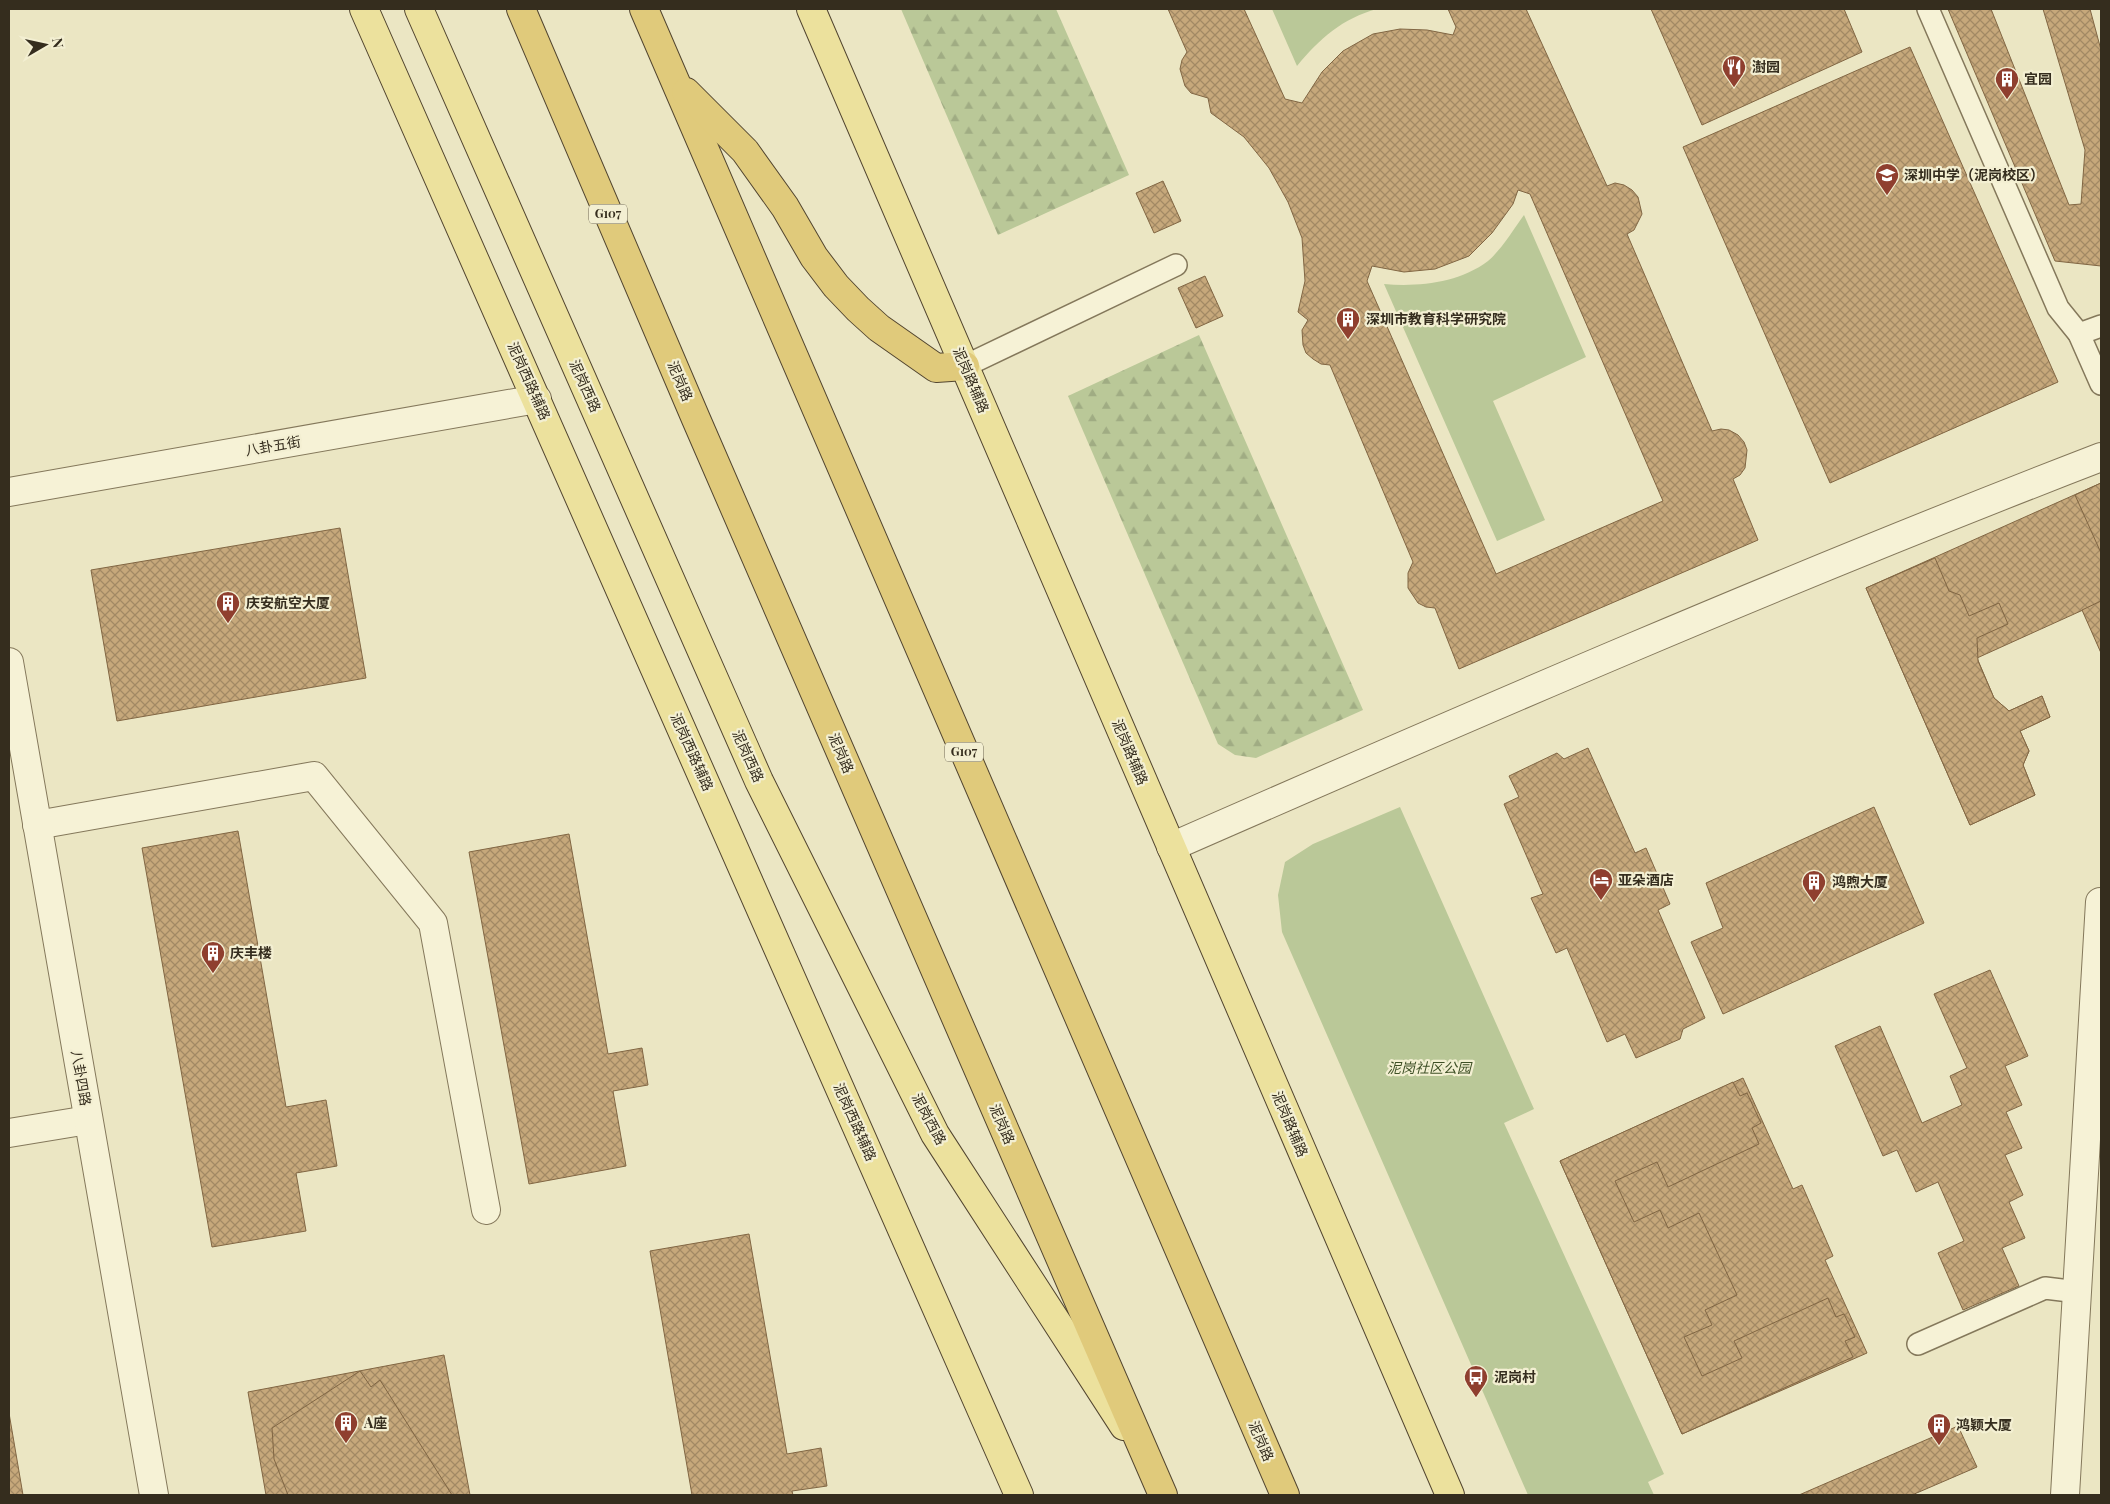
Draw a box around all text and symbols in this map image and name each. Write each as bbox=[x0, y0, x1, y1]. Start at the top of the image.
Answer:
north arrow bbox=[20, 20, 70, 70]
text: N bbox=[48, 36, 69, 49]
restaurant icon: 澍园 bbox=[1721, 54, 1747, 88]
place label: 澍园 bbox=[1752, 57, 1780, 76]
building icon: 宜园 bbox=[1994, 66, 2020, 100]
place label: 宜园 bbox=[2024, 69, 2052, 88]
school or university icon: 深圳中学（泥岗校区） bbox=[1874, 162, 1900, 196]
place label: 深圳中学（泥岗校区） bbox=[1904, 165, 2044, 184]
road number: G107 bbox=[589, 204, 627, 223]
building icon: 深圳市教育科学研究院 bbox=[1335, 306, 1361, 340]
place label: 深圳市教育科学研究院 bbox=[1366, 309, 1506, 328]
street label: 泥岗西路辅路 bbox=[504, 339, 555, 423]
street label: 泥岗路辅路 bbox=[949, 344, 994, 416]
street label: 泥岗西路 bbox=[565, 356, 606, 415]
street label: 泥岗路 bbox=[664, 358, 697, 404]
street label: 八卦五街 bbox=[244, 431, 302, 460]
building icon: 庆安航空大厦 bbox=[215, 590, 241, 624]
place label: 庆安航空大厦 bbox=[246, 593, 330, 612]
street label: 泥岗西路辅路 bbox=[667, 710, 718, 794]
street label: 泥岗路辅路 bbox=[1108, 716, 1153, 788]
street label: 泥岗西路 bbox=[728, 726, 769, 785]
street label: 泥岗路 bbox=[825, 730, 858, 776]
road number: G107 bbox=[945, 742, 983, 762]
hotel icon: 亚朵酒店 bbox=[1588, 867, 1614, 901]
building icon: 鸿煦大厦 bbox=[1801, 869, 1827, 903]
place label: 亚朵酒店 bbox=[1618, 870, 1674, 889]
place label: 鸿煦大厦 bbox=[1832, 872, 1888, 891]
building icon: 庆丰楼 bbox=[200, 940, 226, 974]
place label: 庆丰楼 bbox=[230, 943, 272, 962]
street label: 八卦四路 bbox=[67, 1049, 96, 1107]
park label: 泥岗社区公园 bbox=[1387, 1058, 1473, 1077]
street label: 泥岗西路辅路 bbox=[830, 1080, 881, 1164]
street label: 泥岗路辅路 bbox=[1268, 1088, 1313, 1160]
street label: 泥岗西路 bbox=[908, 1090, 951, 1148]
street label: 泥岗路 bbox=[986, 1101, 1019, 1147]
bus stop icon: 泥岗村 bbox=[1463, 1364, 1489, 1398]
place label: 泥岗村 bbox=[1494, 1367, 1536, 1386]
building icon: A座 bbox=[333, 1410, 359, 1444]
building icon: 鸿颖大厦 bbox=[1926, 1412, 1952, 1446]
place label: A座 bbox=[363, 1413, 387, 1432]
place label: 鸿颖大厦 bbox=[1956, 1415, 2012, 1434]
street label: 泥岗路 bbox=[1245, 1418, 1278, 1464]

